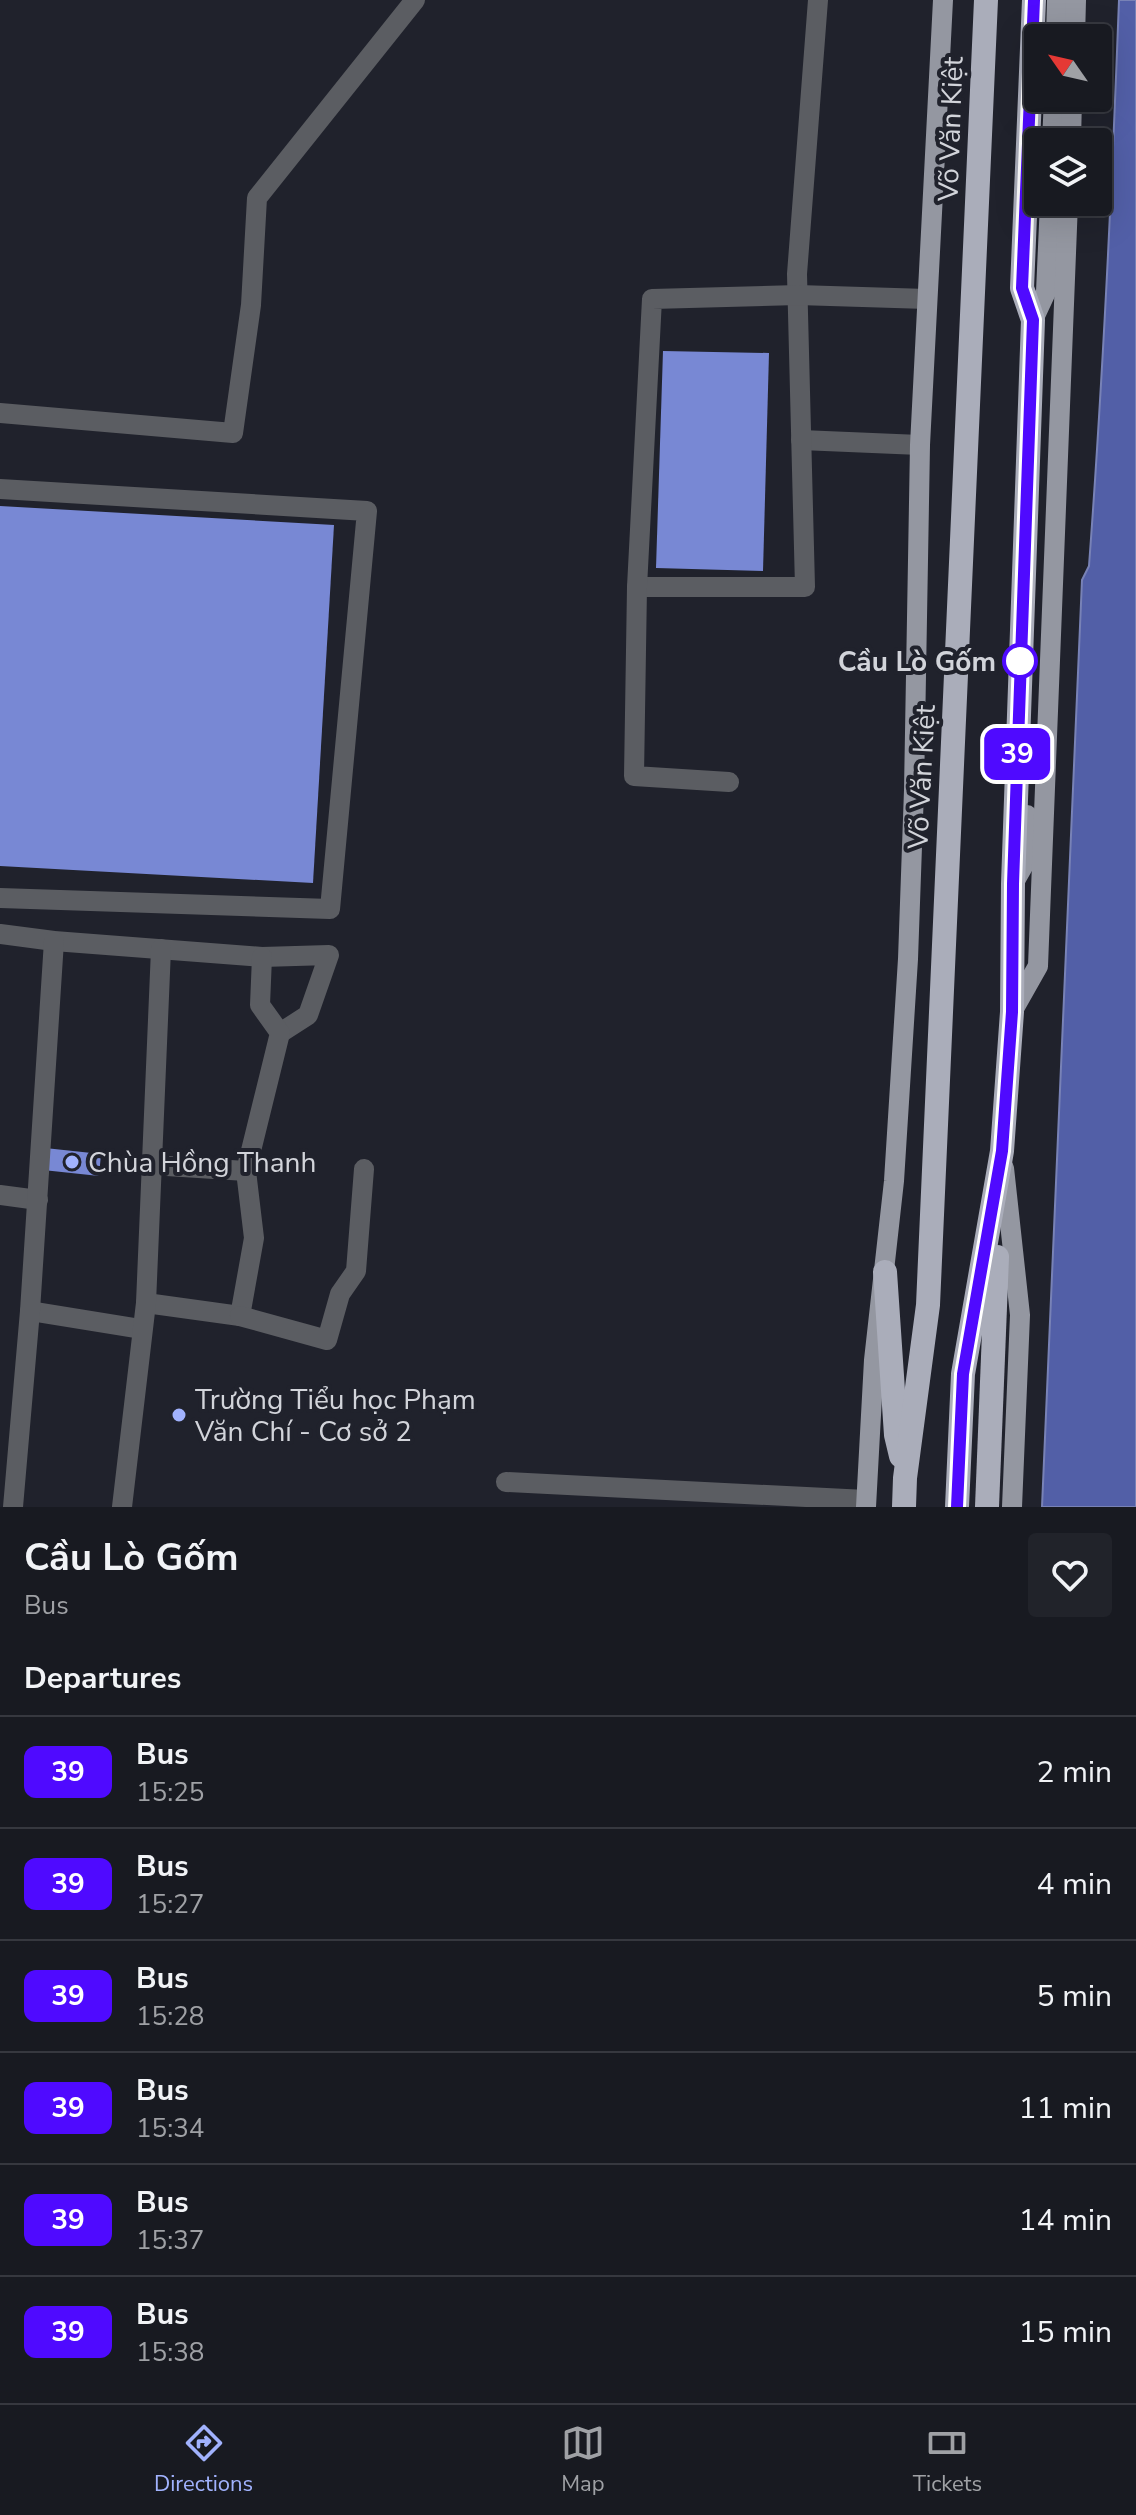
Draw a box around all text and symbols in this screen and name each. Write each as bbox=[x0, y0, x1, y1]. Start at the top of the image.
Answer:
north arrow bbox=[1024, 24, 1112, 112]
map controls bbox=[1024, 24, 1112, 216]
street label: Võ Văn Kiệt bbox=[929, 56, 973, 203]
button: layers bbox=[1024, 128, 1112, 216]
place label: Cầu Lò Gốm bbox=[838, 643, 996, 681]
marker: Cầu Lò Gốm bbox=[1003, 644, 1037, 678]
street label: Võ Văn Kiệt bbox=[899, 704, 945, 851]
line badge: 39 bbox=[981, 728, 1053, 780]
text: 39 bbox=[1000, 735, 1034, 773]
place label: Chùa Hồng Thanh bbox=[88, 1144, 316, 1182]
marker: Chùa Hồng Thanh bbox=[63, 1153, 81, 1171]
place label: Trường Tiểu học Phạm Văn Chí - Cơ sở 2 bbox=[194, 1381, 476, 1451]
marker: Trường Tiểu học Phạm Văn Chí - Cơ sở 2 bbox=[170, 1406, 188, 1424]
text: Cầu Lò Gốm bbox=[24, 1532, 239, 1583]
button: heart bbox=[1028, 1533, 1112, 1617]
text: Bus bbox=[24, 1588, 69, 1623]
text: Departures bbox=[24, 1658, 181, 1699]
text: Bus bbox=[136, 1734, 189, 1775]
text: 2 min bbox=[1037, 1752, 1112, 1793]
text: 39 bbox=[51, 1753, 85, 1791]
text: 15:25 bbox=[136, 1775, 204, 1810]
text: Bus bbox=[136, 1846, 189, 1887]
text: 4 min bbox=[1037, 1864, 1112, 1905]
text: 39 bbox=[51, 1865, 85, 1903]
text: 15:27 bbox=[136, 1887, 204, 1922]
text: Bus bbox=[136, 1958, 189, 1999]
text: 5 min bbox=[1037, 1976, 1112, 2017]
text: 39 bbox=[51, 1977, 85, 2015]
text: 15:28 bbox=[136, 1999, 204, 2034]
text: Bus bbox=[136, 2070, 189, 2111]
text: 11 min bbox=[1019, 2088, 1112, 2129]
text: 39 bbox=[51, 2089, 85, 2127]
text: 15:34 bbox=[136, 2111, 204, 2146]
text: Bus bbox=[136, 2182, 189, 2223]
text: 14 min bbox=[1019, 2200, 1112, 2241]
text: 39 bbox=[51, 2201, 85, 2239]
text: 15:37 bbox=[136, 2223, 204, 2258]
text: Bus bbox=[136, 2294, 189, 2335]
text: 15 min bbox=[1019, 2312, 1112, 2353]
text: 39 bbox=[51, 2313, 85, 2351]
text: 15:38 bbox=[136, 2335, 204, 2370]
tab: Directions bbox=[154, 2421, 253, 2499]
tab: Map bbox=[561, 2421, 605, 2499]
tab: Tickets bbox=[913, 2421, 982, 2499]

